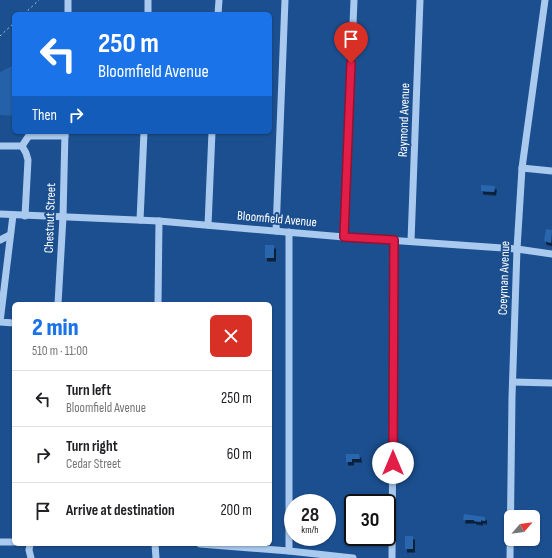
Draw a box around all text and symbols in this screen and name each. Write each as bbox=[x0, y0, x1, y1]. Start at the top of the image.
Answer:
pin bbox=[334, 22, 368, 63]
text: 250 m bbox=[98, 27, 159, 60]
icon: left bbox=[32, 28, 84, 80]
icon: arrive bbox=[340, 28, 362, 50]
text: Bloomfield Avenue bbox=[98, 61, 209, 82]
street label: Raymond Avenue bbox=[395, 83, 413, 157]
icon: right bbox=[65, 104, 87, 126]
text: Then bbox=[32, 106, 57, 125]
street label: Chestnut Street bbox=[41, 183, 59, 253]
street label: Bloomfield Avenue bbox=[236, 208, 318, 230]
street label: Coeyman Avenue bbox=[495, 240, 513, 316]
text: 2 min bbox=[32, 313, 79, 342]
button: close bbox=[210, 315, 252, 357]
text: 510 m · 11:00 bbox=[32, 343, 88, 359]
text: Turn left bbox=[66, 381, 111, 400]
icon: left bbox=[32, 388, 54, 410]
text: 250 m bbox=[221, 389, 252, 408]
text: Bloomfield Avenue bbox=[66, 400, 146, 416]
text: Turn right bbox=[66, 437, 118, 456]
position arrow bbox=[372, 442, 414, 484]
icon: right bbox=[32, 444, 54, 466]
text: 60 m bbox=[227, 445, 252, 464]
text: Cedar Street bbox=[66, 456, 121, 472]
speed limit sign: 30 bbox=[344, 494, 396, 546]
icon: arrive bbox=[32, 500, 54, 522]
text: Arrive at destination bbox=[66, 501, 175, 520]
text: 200 m bbox=[220, 501, 252, 520]
text: 28 bbox=[301, 503, 319, 527]
north arrow bbox=[504, 510, 540, 546]
map controls bbox=[504, 510, 540, 546]
text: km/h bbox=[301, 524, 319, 536]

